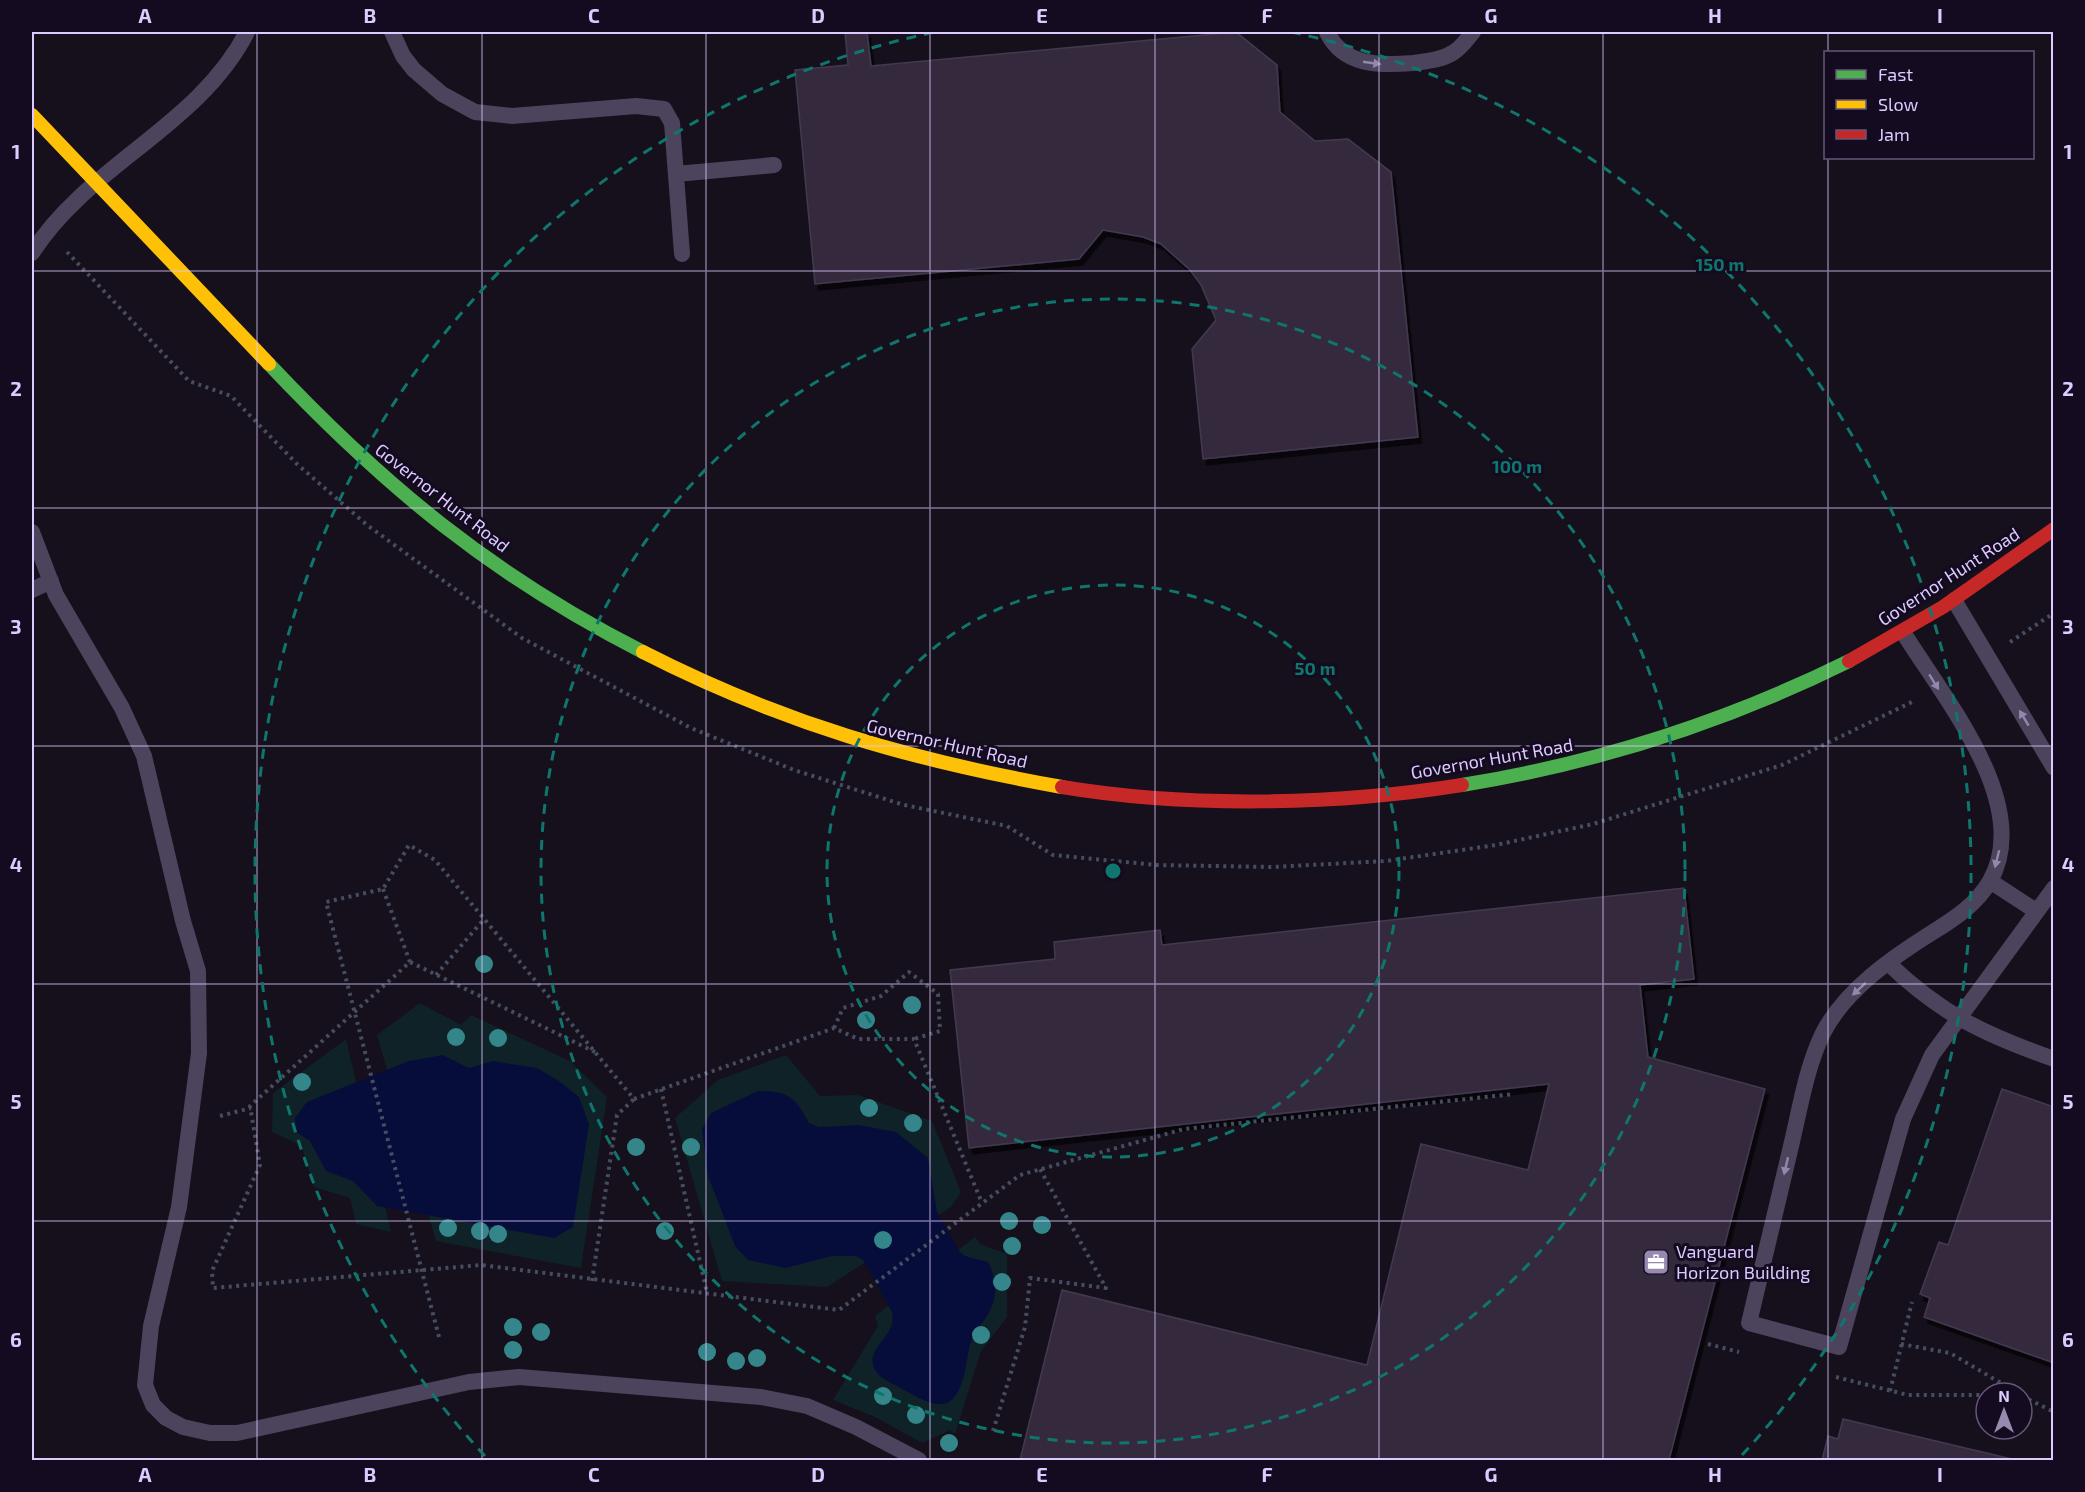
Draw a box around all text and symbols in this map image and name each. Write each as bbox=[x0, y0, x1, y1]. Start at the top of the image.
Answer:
text: A bbox=[138, 3, 152, 27]
text: B bbox=[364, 3, 376, 27]
text: C bbox=[588, 3, 600, 27]
text: D bbox=[811, 3, 825, 27]
text: E bbox=[1036, 3, 1048, 27]
text: F bbox=[1261, 3, 1273, 27]
text: G bbox=[1485, 3, 1497, 27]
text: H bbox=[1708, 3, 1722, 27]
text: I bbox=[1937, 3, 1943, 27]
legend bbox=[1824, 51, 2034, 159]
one-way arrow bbox=[1363, 59, 1382, 68]
text: Fast bbox=[1878, 63, 1913, 85]
text: Slow bbox=[1878, 93, 1919, 115]
text: Jam bbox=[1878, 123, 1910, 145]
text: 1 bbox=[12, 139, 20, 163]
text: 1 bbox=[2064, 139, 2072, 163]
text: 150 m bbox=[1696, 253, 1744, 275]
text: 2 bbox=[10, 376, 22, 400]
text: 2 bbox=[2062, 376, 2074, 400]
street label: Governor Hunt Road bbox=[371, 438, 514, 556]
text: 100 m bbox=[1492, 455, 1542, 477]
street label: Governor Hunt Road bbox=[1874, 522, 2023, 630]
text: 3 bbox=[10, 614, 22, 638]
text: 3 bbox=[2062, 614, 2074, 638]
text: 50 m bbox=[1294, 657, 1336, 679]
one-way arrow bbox=[1928, 674, 1939, 690]
one-way arrow bbox=[2018, 710, 2029, 726]
street label: Governor Hunt Road bbox=[865, 714, 1030, 772]
street label: Governor Hunt Road bbox=[1409, 733, 1575, 783]
one-way arrow bbox=[1991, 850, 2001, 868]
text: 4 bbox=[10, 852, 23, 876]
text: 4 bbox=[2062, 852, 2075, 876]
centre of rings bbox=[1103, 861, 1123, 881]
one-way arrow bbox=[1852, 982, 1866, 996]
text: 5 bbox=[10, 1089, 22, 1113]
text: 5 bbox=[2062, 1089, 2074, 1113]
one-way arrow bbox=[1781, 1157, 1791, 1176]
place label: Vanguard Horizon Building bbox=[1676, 1240, 1810, 1283]
office icon: Vanguard Horizon Building bbox=[1641, 1247, 1671, 1277]
text: 6 bbox=[10, 1327, 22, 1351]
text: 6 bbox=[2062, 1327, 2074, 1351]
north arrow bbox=[1974, 1381, 2034, 1441]
text: N bbox=[1998, 1386, 2010, 1405]
text: A bbox=[138, 1462, 152, 1486]
text: B bbox=[364, 1462, 376, 1486]
text: C bbox=[588, 1462, 600, 1486]
text: D bbox=[811, 1462, 825, 1486]
text: E bbox=[1036, 1462, 1048, 1486]
text: F bbox=[1261, 1462, 1273, 1486]
text: G bbox=[1485, 1462, 1497, 1486]
text: H bbox=[1708, 1462, 1722, 1486]
text: I bbox=[1937, 1462, 1943, 1486]

